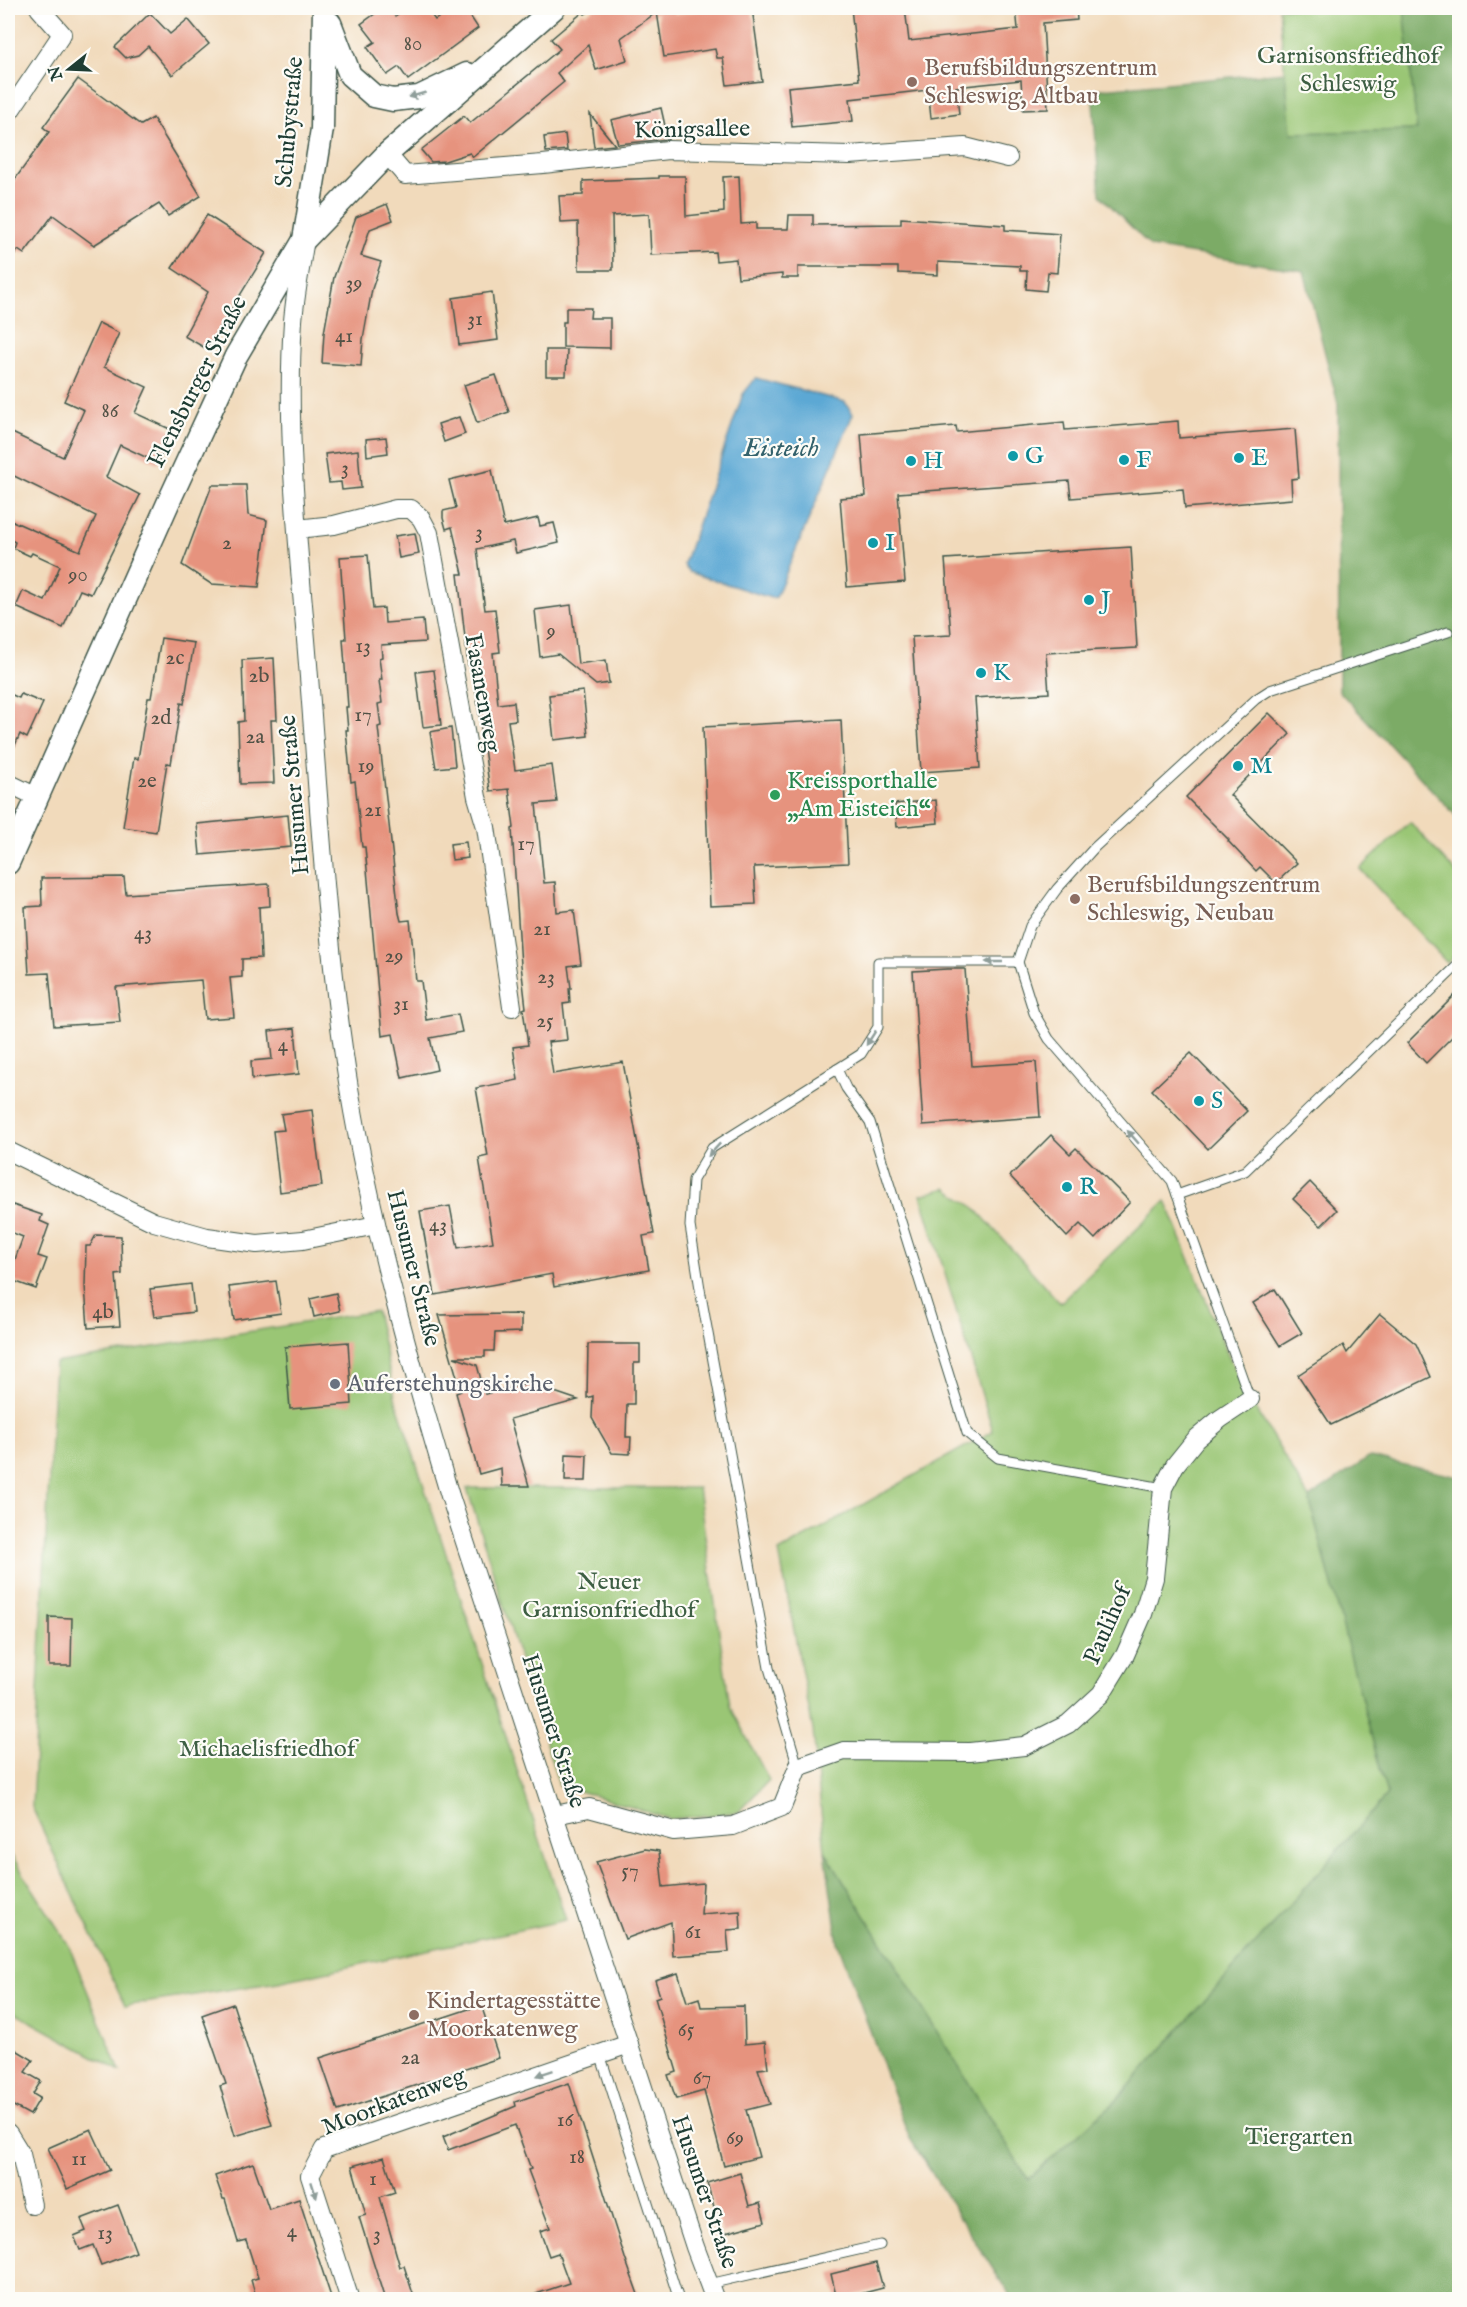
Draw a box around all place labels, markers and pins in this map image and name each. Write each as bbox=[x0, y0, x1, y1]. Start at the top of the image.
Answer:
place label: Berufsbildungszentrum Schleswig, Altbau bbox=[924, 53, 1157, 112]
marker: Berufsbildungszentrum Schleswig, Altbau bbox=[905, 75, 919, 89]
place label: G bbox=[1025, 441, 1044, 472]
place label: E bbox=[1251, 443, 1268, 474]
place label: F bbox=[1136, 445, 1151, 476]
place label: H bbox=[923, 446, 944, 477]
marker: G bbox=[1006, 449, 1020, 463]
marker: E bbox=[1232, 451, 1246, 465]
marker: F bbox=[1117, 453, 1131, 467]
marker: H bbox=[904, 454, 918, 468]
place label: I bbox=[885, 528, 895, 559]
marker: I bbox=[866, 536, 880, 550]
place label: J bbox=[1098, 585, 1111, 616]
marker: J bbox=[1082, 593, 1096, 607]
place label: K bbox=[993, 658, 1011, 689]
marker: K bbox=[974, 666, 988, 680]
place label: M bbox=[1250, 751, 1273, 782]
marker: M bbox=[1231, 759, 1245, 773]
place label: Kreissporthalle „Am Eisteich“ bbox=[787, 766, 938, 825]
marker: Kreissporthalle „Am Eisteich“ bbox=[768, 788, 782, 802]
place label: Berufsbildungszentrum Schleswig, Neubau bbox=[1087, 870, 1320, 929]
marker: Berufsbildungszentrum Schleswig, Neubau bbox=[1068, 892, 1082, 906]
place label: S bbox=[1211, 1086, 1223, 1117]
marker: S bbox=[1192, 1094, 1206, 1108]
place label: R bbox=[1079, 1172, 1098, 1203]
marker: R bbox=[1060, 1180, 1074, 1194]
place label: Auferstehungskirche bbox=[346, 1369, 553, 1400]
marker: Auferstehungskirche bbox=[328, 1377, 342, 1391]
place label: Kindertagesstätte Moorkatenweg bbox=[426, 1986, 601, 2045]
marker: Kindertagesstätte Moorkatenweg bbox=[407, 2008, 421, 2022]

